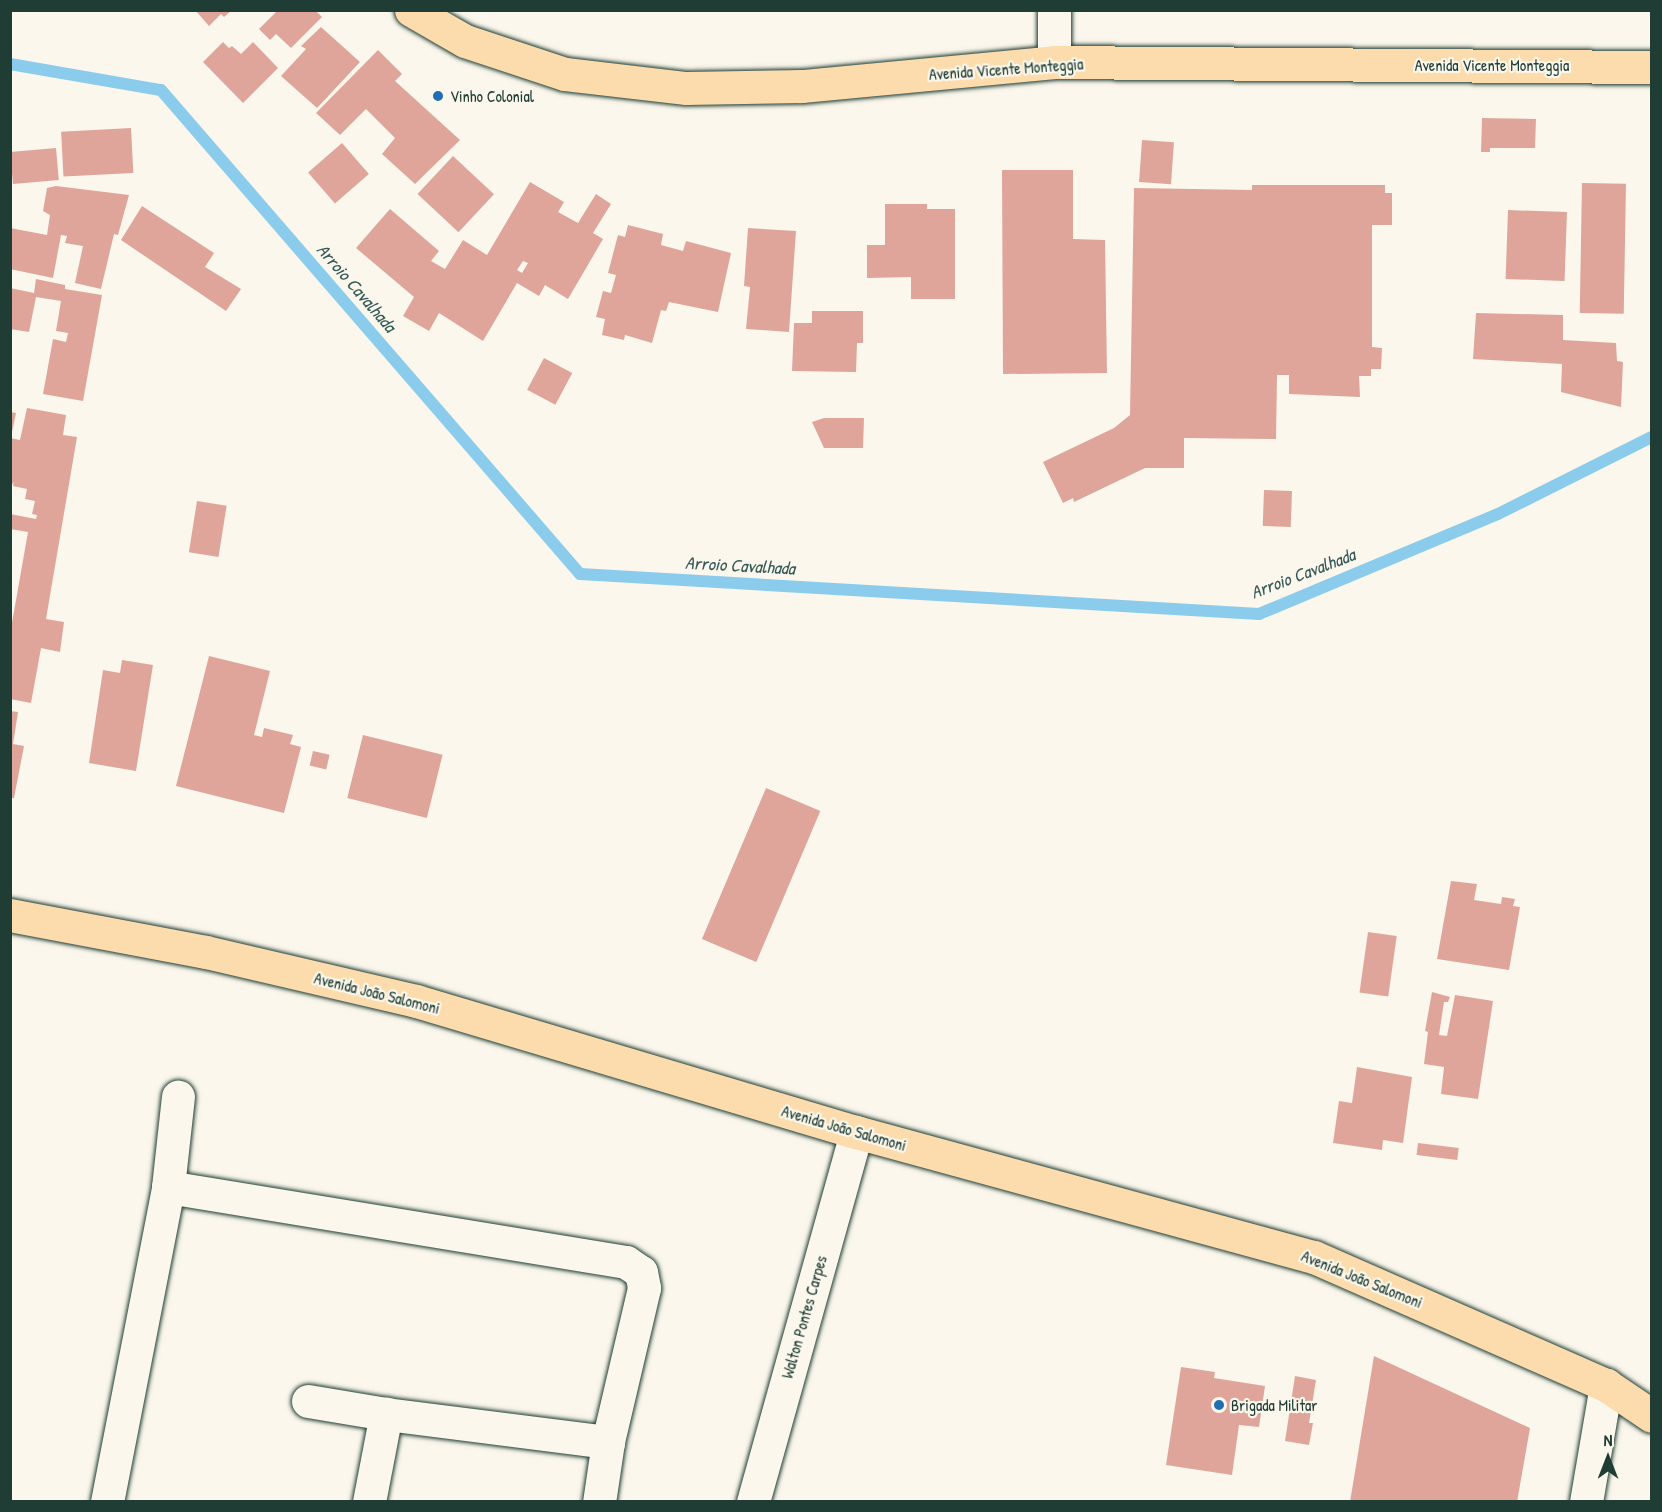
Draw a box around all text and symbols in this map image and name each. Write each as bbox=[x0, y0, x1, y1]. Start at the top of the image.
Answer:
street label: Avenida Vicente Monteggia bbox=[928, 54, 1084, 84]
street label: Avenida Vicente Monteggia bbox=[1415, 55, 1569, 75]
place label: Vinho Colonial bbox=[450, 86, 534, 106]
marker: Vinho Colonial bbox=[431, 89, 445, 103]
water label: Arroio Cavalhada bbox=[312, 239, 400, 337]
water label: Arroio Cavalhada bbox=[1248, 544, 1358, 604]
water label: Arroio Cavalhada bbox=[685, 552, 795, 580]
street label: Avenida João Salomoni bbox=[312, 968, 442, 1018]
street label: Avenida João Salomoni bbox=[779, 1101, 909, 1155]
street label: Avenida João Salomoni bbox=[1299, 1246, 1425, 1312]
street label: Walton Pontes Carpes bbox=[777, 1253, 831, 1381]
place label: Brigada Militar bbox=[1231, 1395, 1317, 1415]
marker: Brigada Militar bbox=[1212, 1398, 1226, 1412]
north arrow bbox=[1578, 1428, 1638, 1488]
text: N bbox=[1604, 1429, 1612, 1451]

